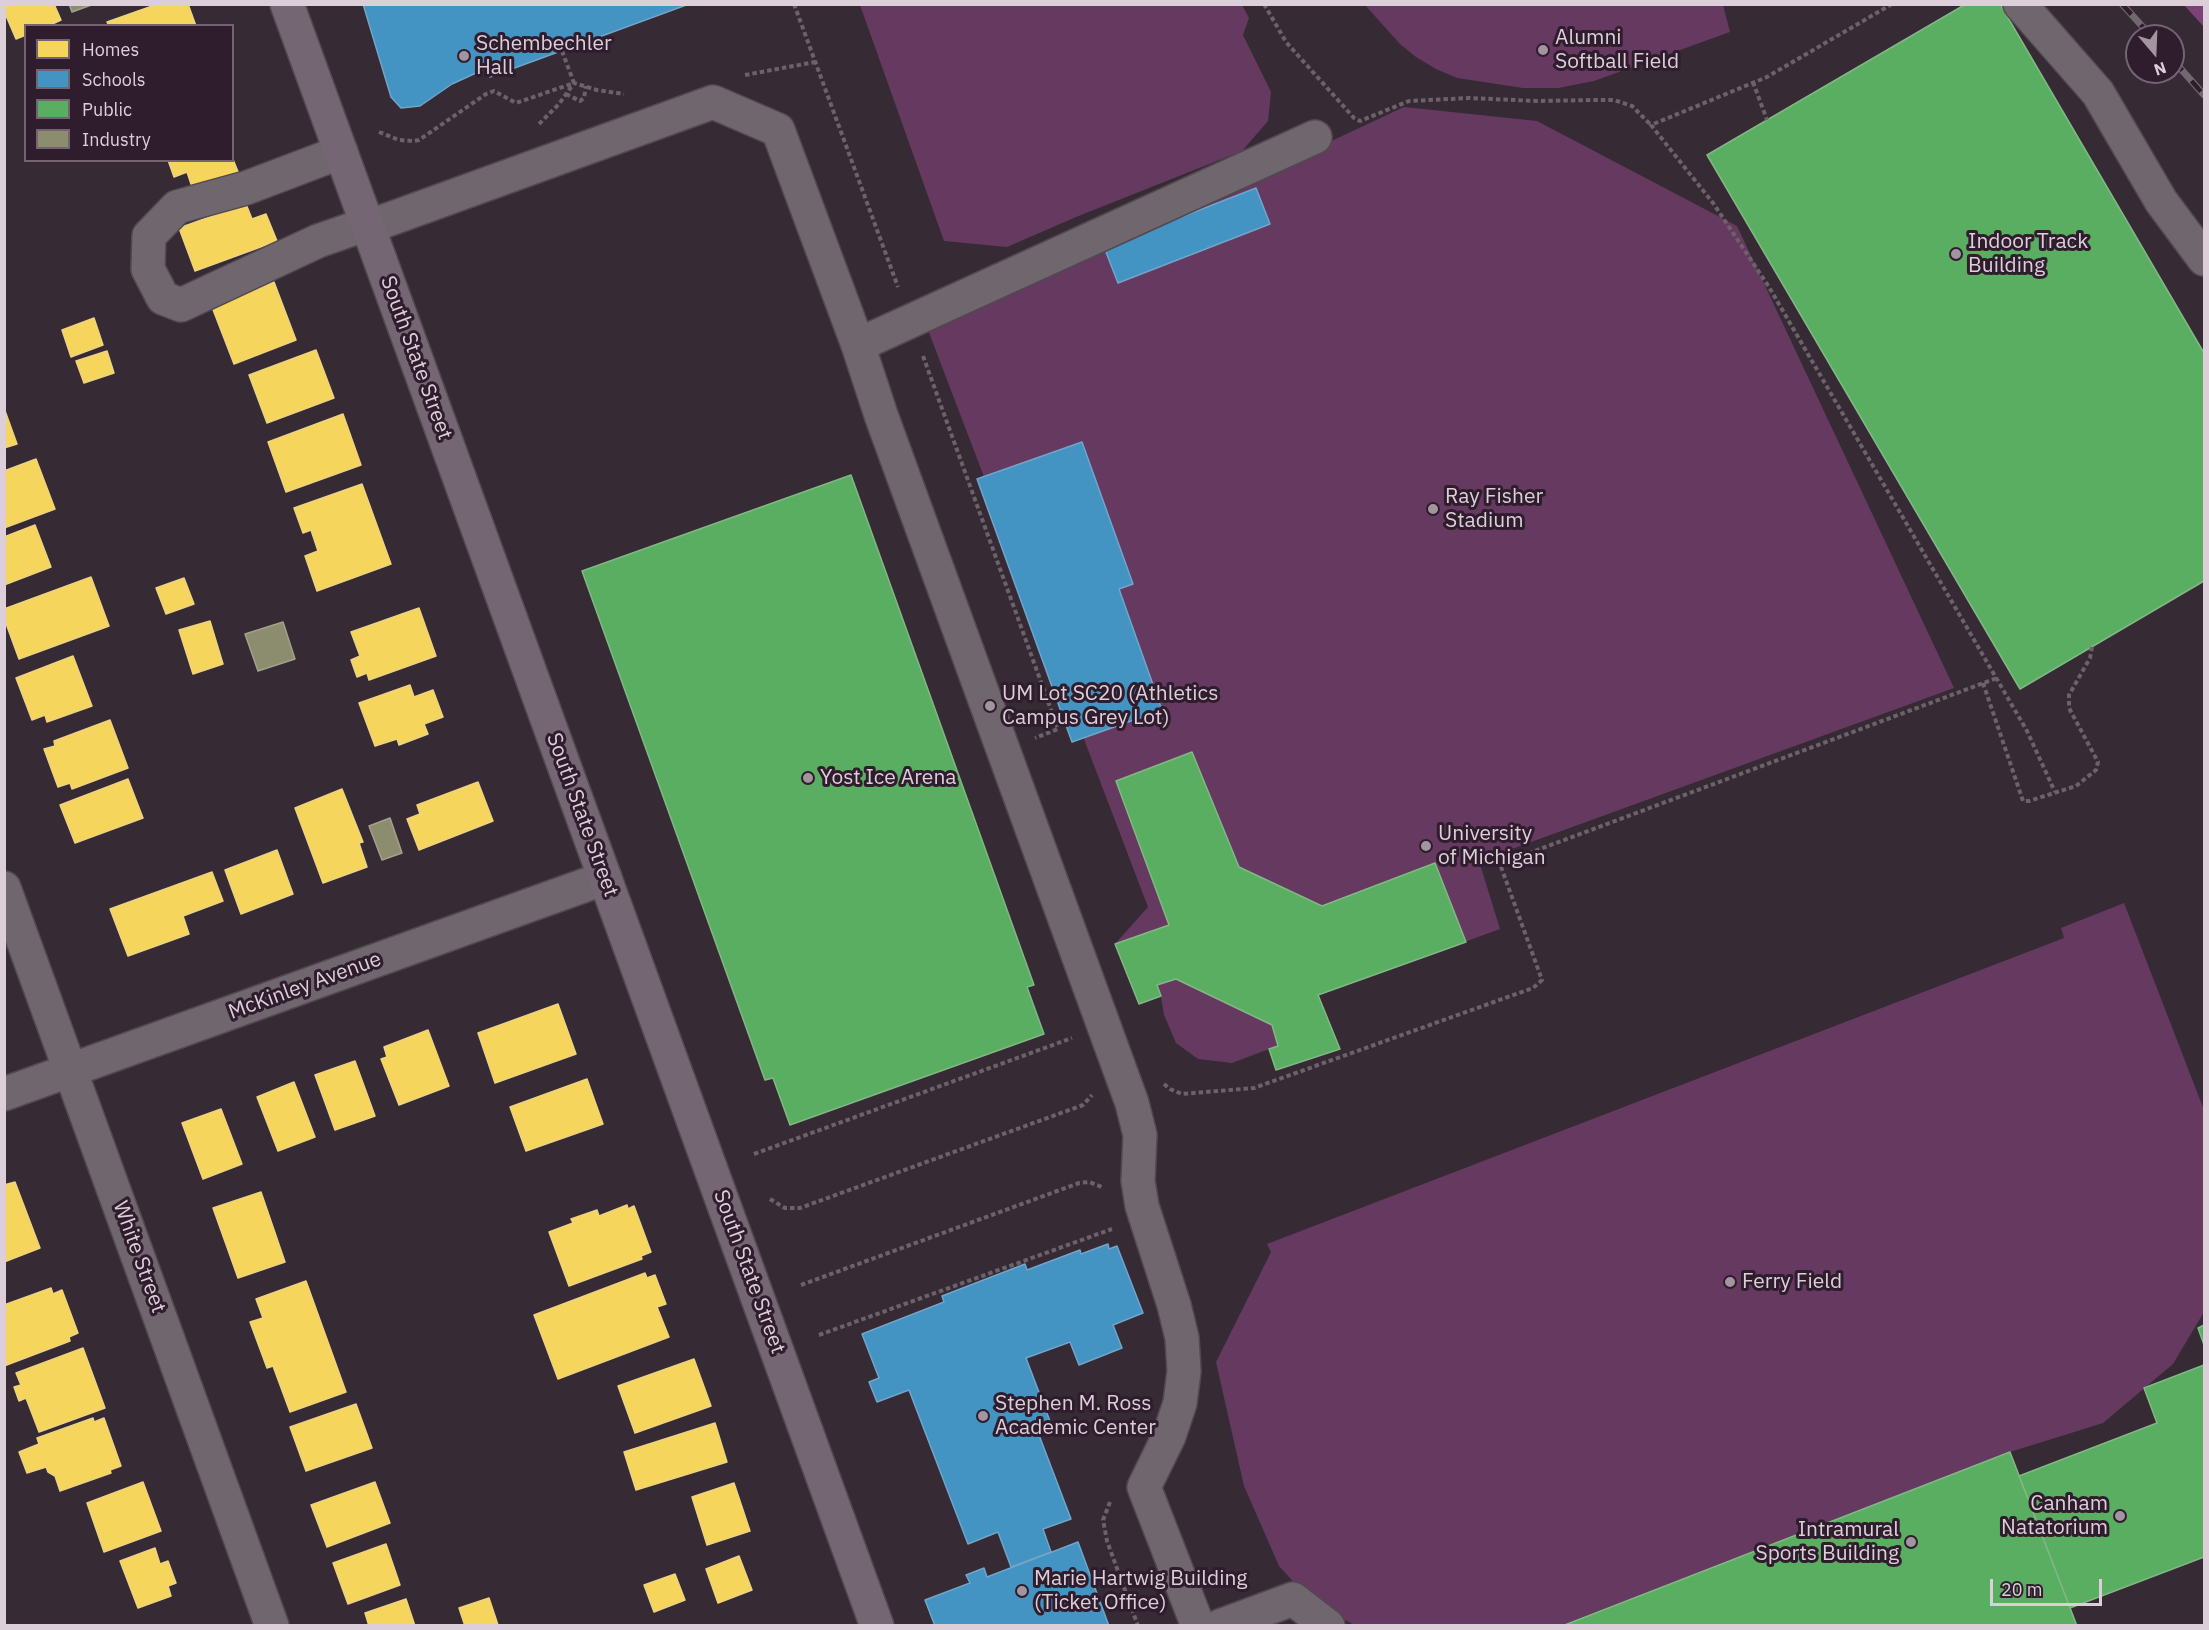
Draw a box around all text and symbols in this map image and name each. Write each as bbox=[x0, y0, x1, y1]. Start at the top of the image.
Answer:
legend bbox=[24, 24, 234, 162]
north arrow bbox=[2125, 24, 2185, 84]
place label: Alumni Softball Field bbox=[1555, 25, 1679, 75]
place label: Schembechler Hall bbox=[476, 31, 612, 81]
text: Homes bbox=[82, 38, 139, 61]
marker: Alumni Softball Field bbox=[1536, 43, 1550, 57]
marker: Schembechler Hall bbox=[457, 49, 471, 63]
text: N bbox=[2151, 58, 2169, 80]
text: Schools bbox=[82, 68, 146, 91]
text: Public bbox=[82, 98, 132, 121]
text: Industry bbox=[82, 128, 151, 151]
place label: Indoor Track Building bbox=[1968, 229, 2088, 279]
marker: Indoor Track Building bbox=[1949, 247, 1963, 261]
street label: South State Street bbox=[375, 273, 457, 443]
place label: Ray Fisher Stadium bbox=[1445, 484, 1543, 534]
marker: Ray Fisher Stadium bbox=[1426, 502, 1440, 516]
place label: UM Lot SC20 (Athletics Campus Grey Lot) bbox=[1002, 681, 1218, 731]
marker: UM Lot SC20 (Athletics Campus Grey Lot) bbox=[983, 699, 997, 713]
street label: South State Street bbox=[541, 730, 623, 900]
place label: Yost Ice Arena bbox=[820, 765, 957, 791]
marker: Yost Ice Arena bbox=[801, 771, 815, 785]
place label: University of Michigan bbox=[1438, 821, 1546, 871]
marker: University of Michigan bbox=[1419, 839, 1433, 853]
street label: McKinley Avenue bbox=[225, 947, 385, 1025]
street label: South State Street bbox=[708, 1187, 790, 1357]
street label: White Street bbox=[107, 1198, 171, 1316]
place label: Ferry Field bbox=[1742, 1269, 1842, 1295]
marker: Ferry Field bbox=[1723, 1275, 1737, 1289]
place label: Stephen M. Ross Academic Center bbox=[995, 1391, 1156, 1441]
marker: Stephen M. Ross Academic Center bbox=[976, 1409, 990, 1423]
place label: Canham Natatorium bbox=[2001, 1491, 2108, 1541]
marker: Canham Natatorium bbox=[2113, 1509, 2127, 1523]
place label: Intramural Sports Building bbox=[1755, 1517, 1899, 1567]
marker: Intramural Sports Building bbox=[1904, 1535, 1918, 1549]
place label: Marie Hartwig Building (Ticket Office) bbox=[1034, 1566, 1247, 1616]
scale bar bbox=[1993, 1567, 2106, 1605]
text: 20 m bbox=[2001, 1578, 2043, 1601]
marker: Marie Hartwig Building (Ticket Office) bbox=[1015, 1584, 1029, 1598]

